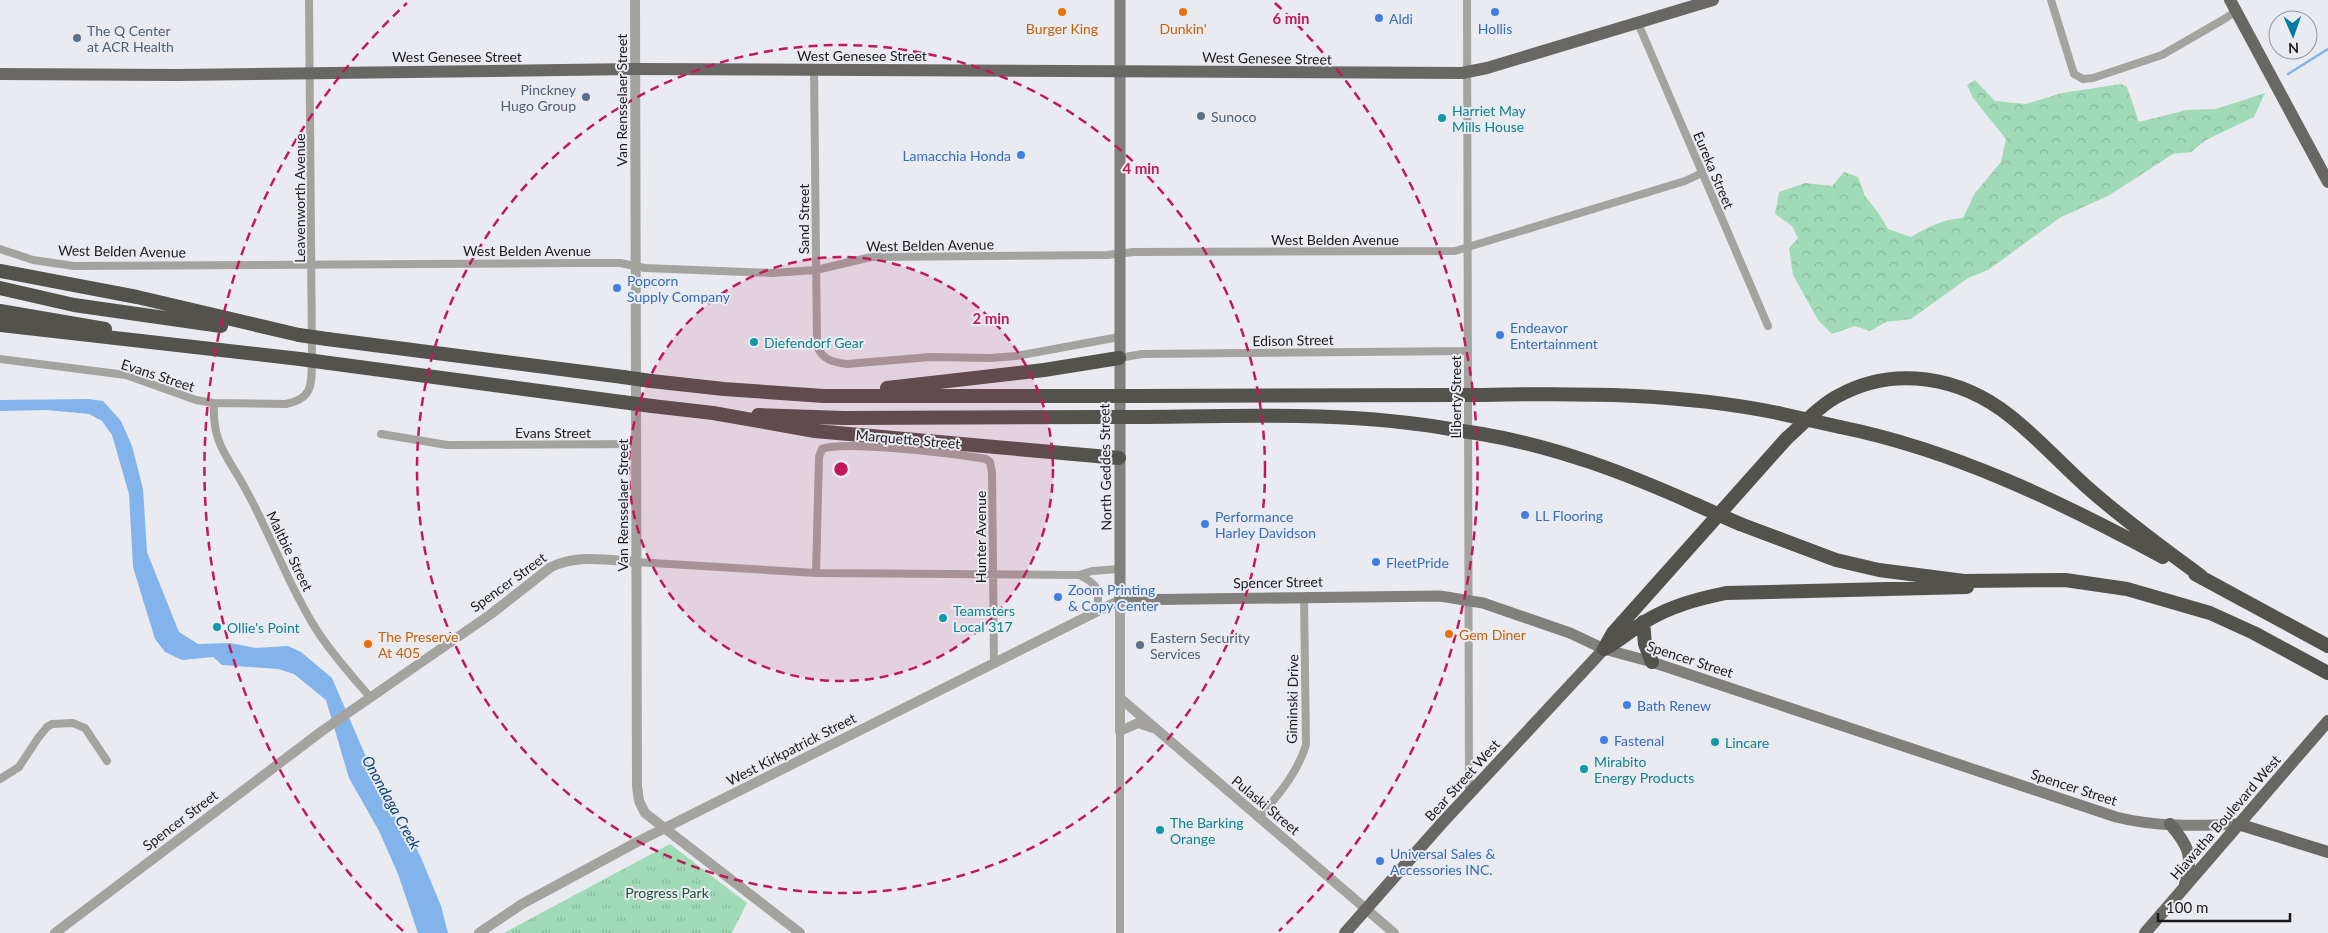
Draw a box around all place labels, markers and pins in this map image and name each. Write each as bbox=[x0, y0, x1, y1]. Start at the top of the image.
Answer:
marker: Burger King bbox=[1056, 6, 1068, 18]
marker: Dunkin' bbox=[1177, 6, 1189, 18]
marker: Hollis bbox=[1489, 6, 1501, 18]
place label: Aldi bbox=[1389, 10, 1413, 27]
marker: Aldi bbox=[1373, 12, 1385, 24]
place label: Burger King bbox=[1026, 20, 1098, 37]
place label: Dunkin' bbox=[1159, 20, 1207, 37]
place label: Hollis bbox=[1478, 20, 1512, 37]
place label: The Q Center at ACR Health bbox=[87, 22, 174, 55]
marker: The Q Center at ACR Health bbox=[71, 32, 83, 44]
place label: Pinckney Hugo Group bbox=[500, 81, 577, 114]
marker: Pinckney Hugo Group bbox=[580, 91, 592, 103]
place label: Harriet May Mills House bbox=[1452, 102, 1527, 135]
place label: Sunoco bbox=[1211, 108, 1257, 125]
marker: Sunoco bbox=[1195, 110, 1207, 122]
marker: Harriet May Mills House bbox=[1436, 112, 1448, 124]
place label: Lamacchia Honda bbox=[902, 147, 1011, 164]
marker: Lamacchia Honda bbox=[1015, 149, 1027, 161]
place label: Popcorn Supply Company bbox=[627, 272, 731, 305]
marker: Popcorn Supply Company bbox=[611, 282, 623, 294]
place label: Endeavor Entertainment bbox=[1510, 319, 1598, 352]
marker: Endeavor Entertainment bbox=[1494, 329, 1506, 341]
place label: Diefendorf Gear bbox=[764, 334, 864, 351]
marker: Diefendorf Gear bbox=[748, 336, 760, 348]
centre of rings bbox=[832, 460, 850, 478]
place label: LL Flooring bbox=[1535, 507, 1603, 524]
place label: Performance Harley Davidson bbox=[1215, 508, 1316, 541]
marker: LL Flooring bbox=[1519, 509, 1531, 521]
marker: Performance Harley Davidson bbox=[1199, 518, 1211, 530]
place label: FleetPride bbox=[1386, 554, 1449, 571]
marker: FleetPride bbox=[1370, 556, 1382, 568]
place label: Zoom Printing & Copy Center bbox=[1068, 581, 1159, 614]
marker: Zoom Printing & Copy Center bbox=[1052, 591, 1064, 603]
place label: Teamsters Local 317 bbox=[953, 602, 1015, 635]
marker: Teamsters Local 317 bbox=[937, 612, 949, 624]
place label: Ollie's Point bbox=[227, 619, 300, 636]
marker: Ollie's Point bbox=[211, 621, 223, 633]
place label: Gem Diner bbox=[1459, 626, 1526, 643]
place label: The Preserve At 405 bbox=[378, 628, 458, 661]
marker: Gem Diner bbox=[1443, 628, 1455, 640]
place label: Eastern Security Services bbox=[1150, 629, 1251, 662]
marker: The Preserve At 405 bbox=[362, 638, 374, 650]
marker: Eastern Security Services bbox=[1134, 639, 1146, 651]
place label: Bath Renew bbox=[1637, 697, 1711, 714]
marker: Bath Renew bbox=[1621, 699, 1633, 711]
place label: Fastenal bbox=[1614, 732, 1664, 749]
marker: Fastenal bbox=[1598, 734, 1610, 746]
place label: Lincare bbox=[1725, 734, 1769, 751]
marker: Lincare bbox=[1709, 736, 1721, 748]
place label: Mirabito Energy Products bbox=[1594, 753, 1694, 786]
marker: Mirabito Energy Products bbox=[1578, 763, 1590, 775]
place label: The Barking Orange bbox=[1170, 814, 1244, 847]
marker: The Barking Orange bbox=[1154, 824, 1166, 836]
place label: Universal Sales & Accessories INC. bbox=[1390, 845, 1495, 878]
marker: Universal Sales & Accessories INC. bbox=[1374, 855, 1386, 867]

